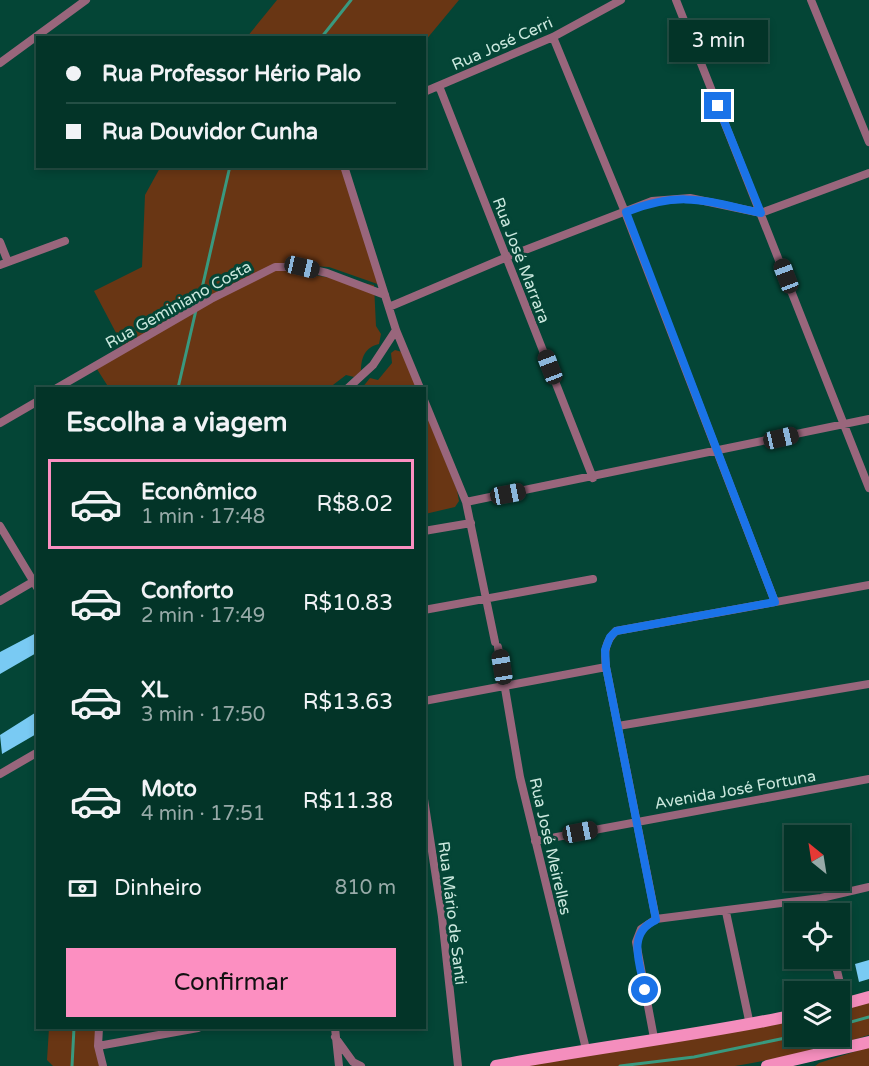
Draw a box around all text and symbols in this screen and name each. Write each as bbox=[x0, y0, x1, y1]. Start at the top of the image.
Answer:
street label: Rua José Cerri bbox=[449, 13, 556, 75]
callout: 3 min bbox=[668, 19, 768, 61]
text: 3 min bbox=[692, 29, 745, 53]
text: Rua Professor Hério Palo bbox=[102, 61, 361, 87]
route end bbox=[704, 92, 731, 119]
text: Rua Douvidor Cunha bbox=[102, 119, 318, 145]
street label: Rua José Marrara bbox=[488, 195, 554, 326]
car bbox=[282, 254, 322, 280]
street label: Rua Geminiano Costa bbox=[102, 256, 255, 353]
car bbox=[771, 256, 801, 296]
car bbox=[535, 347, 565, 387]
text: Escolha a viagem bbox=[66, 406, 288, 439]
car bbox=[761, 425, 801, 451]
icon: car bbox=[69, 477, 123, 531]
text: Econômico bbox=[141, 479, 257, 505]
car bbox=[489, 482, 527, 506]
text: R$8.02 bbox=[317, 491, 393, 517]
text: 1 min · 17:48 bbox=[141, 505, 265, 529]
icon: car bbox=[69, 576, 123, 630]
text: Conforto bbox=[141, 578, 234, 604]
text: R$10.83 bbox=[303, 590, 393, 616]
text: 2 min · 17:49 bbox=[141, 604, 265, 628]
car bbox=[490, 648, 514, 686]
icon: car bbox=[69, 675, 123, 729]
text: XL bbox=[141, 677, 168, 703]
text: R$13.63 bbox=[303, 689, 393, 715]
text: 3 min · 17:50 bbox=[141, 703, 265, 727]
street label: Avenida José Fortuna bbox=[653, 766, 817, 814]
icon: car bbox=[69, 774, 123, 828]
text: Moto bbox=[141, 776, 197, 802]
street label: Rua José Meirelles bbox=[525, 776, 576, 917]
text: R$11.38 bbox=[303, 788, 393, 814]
text: 4 min · 17:51 bbox=[141, 802, 265, 826]
car bbox=[561, 820, 599, 844]
north arrow bbox=[784, 825, 850, 891]
map controls bbox=[784, 825, 850, 1047]
street label: Rua Mário de Santi bbox=[433, 840, 471, 986]
icon: cash bbox=[66, 872, 99, 905]
text: Dinheiro bbox=[114, 875, 202, 901]
text: 810 m bbox=[335, 876, 396, 900]
button: locate bbox=[784, 903, 850, 969]
button: Confirmar bbox=[66, 948, 396, 1017]
route start bbox=[631, 976, 658, 1003]
button: layers bbox=[784, 981, 850, 1047]

